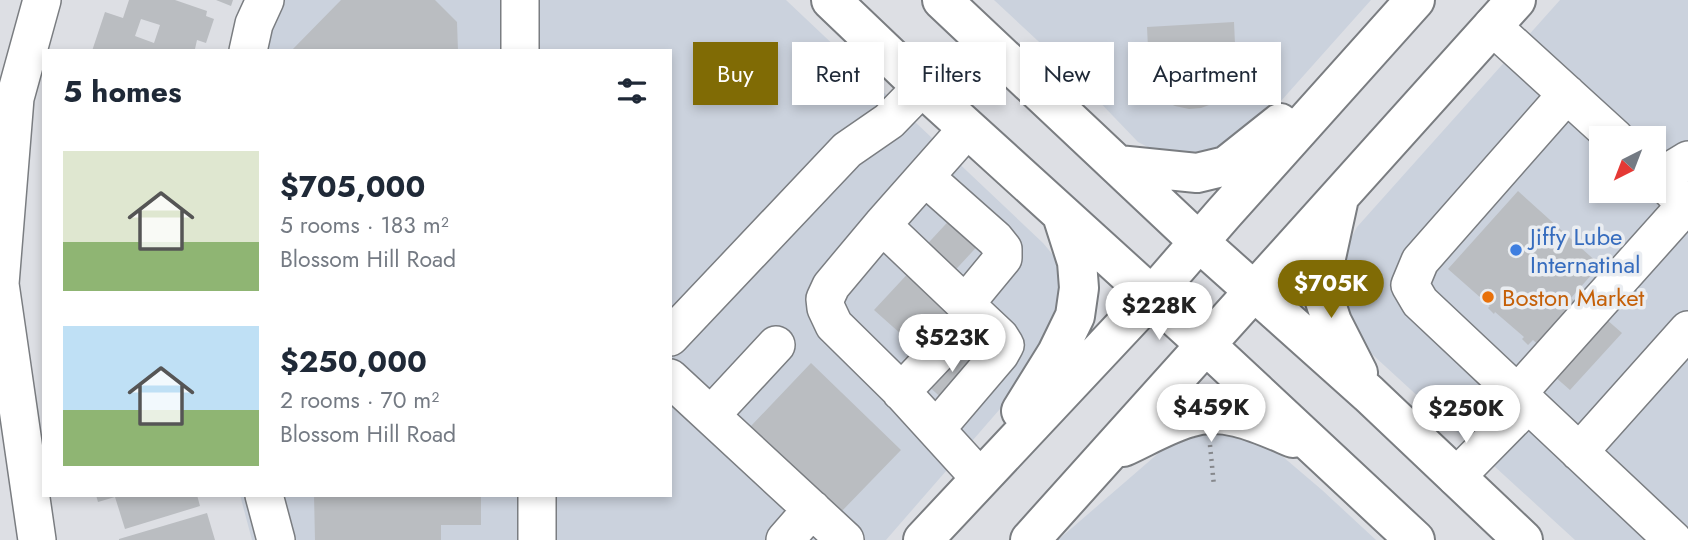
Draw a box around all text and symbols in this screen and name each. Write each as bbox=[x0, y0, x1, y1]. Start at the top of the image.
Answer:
chip: Buy bbox=[693, 42, 778, 105]
chip: Rent bbox=[792, 42, 884, 105]
chip: Filters bbox=[898, 42, 1006, 105]
chip: New bbox=[1020, 42, 1114, 105]
chip: Apartment bbox=[1128, 42, 1281, 105]
text: 5 homes bbox=[63, 70, 182, 113]
icon: filters bbox=[613, 72, 651, 110]
north arrow bbox=[1589, 126, 1666, 203]
map controls bbox=[1589, 126, 1666, 203]
text: $705,000 bbox=[280, 165, 425, 208]
icon: home bbox=[119, 179, 203, 263]
text: 5 rooms · 183 m² bbox=[280, 208, 449, 242]
place label: Jiffy Lube Internatinal bbox=[1527, 219, 1641, 282]
text: Blossom Hill Road bbox=[280, 242, 456, 276]
marker: Jiffy Lube Internatinal bbox=[1508, 242, 1524, 258]
pin: $705K bbox=[1282, 260, 1380, 320]
text: $705K bbox=[1294, 266, 1368, 300]
place label: Boston Market bbox=[1502, 280, 1645, 315]
pin: $228K bbox=[1110, 282, 1208, 342]
text: $228K bbox=[1122, 288, 1196, 322]
marker: Boston Market bbox=[1480, 289, 1496, 305]
pin: $523K bbox=[903, 314, 1001, 374]
text: $523K bbox=[915, 320, 989, 354]
text: $250,000 bbox=[280, 340, 427, 383]
icon: home bbox=[119, 354, 203, 438]
text: 2 rooms · 70 m² bbox=[280, 383, 439, 417]
pin: $459K bbox=[1162, 384, 1260, 444]
pin: $250K bbox=[1417, 386, 1515, 445]
text: $459K bbox=[1173, 390, 1249, 424]
text: $250K bbox=[1428, 391, 1504, 425]
text: Blossom Hill Road bbox=[280, 417, 456, 451]

